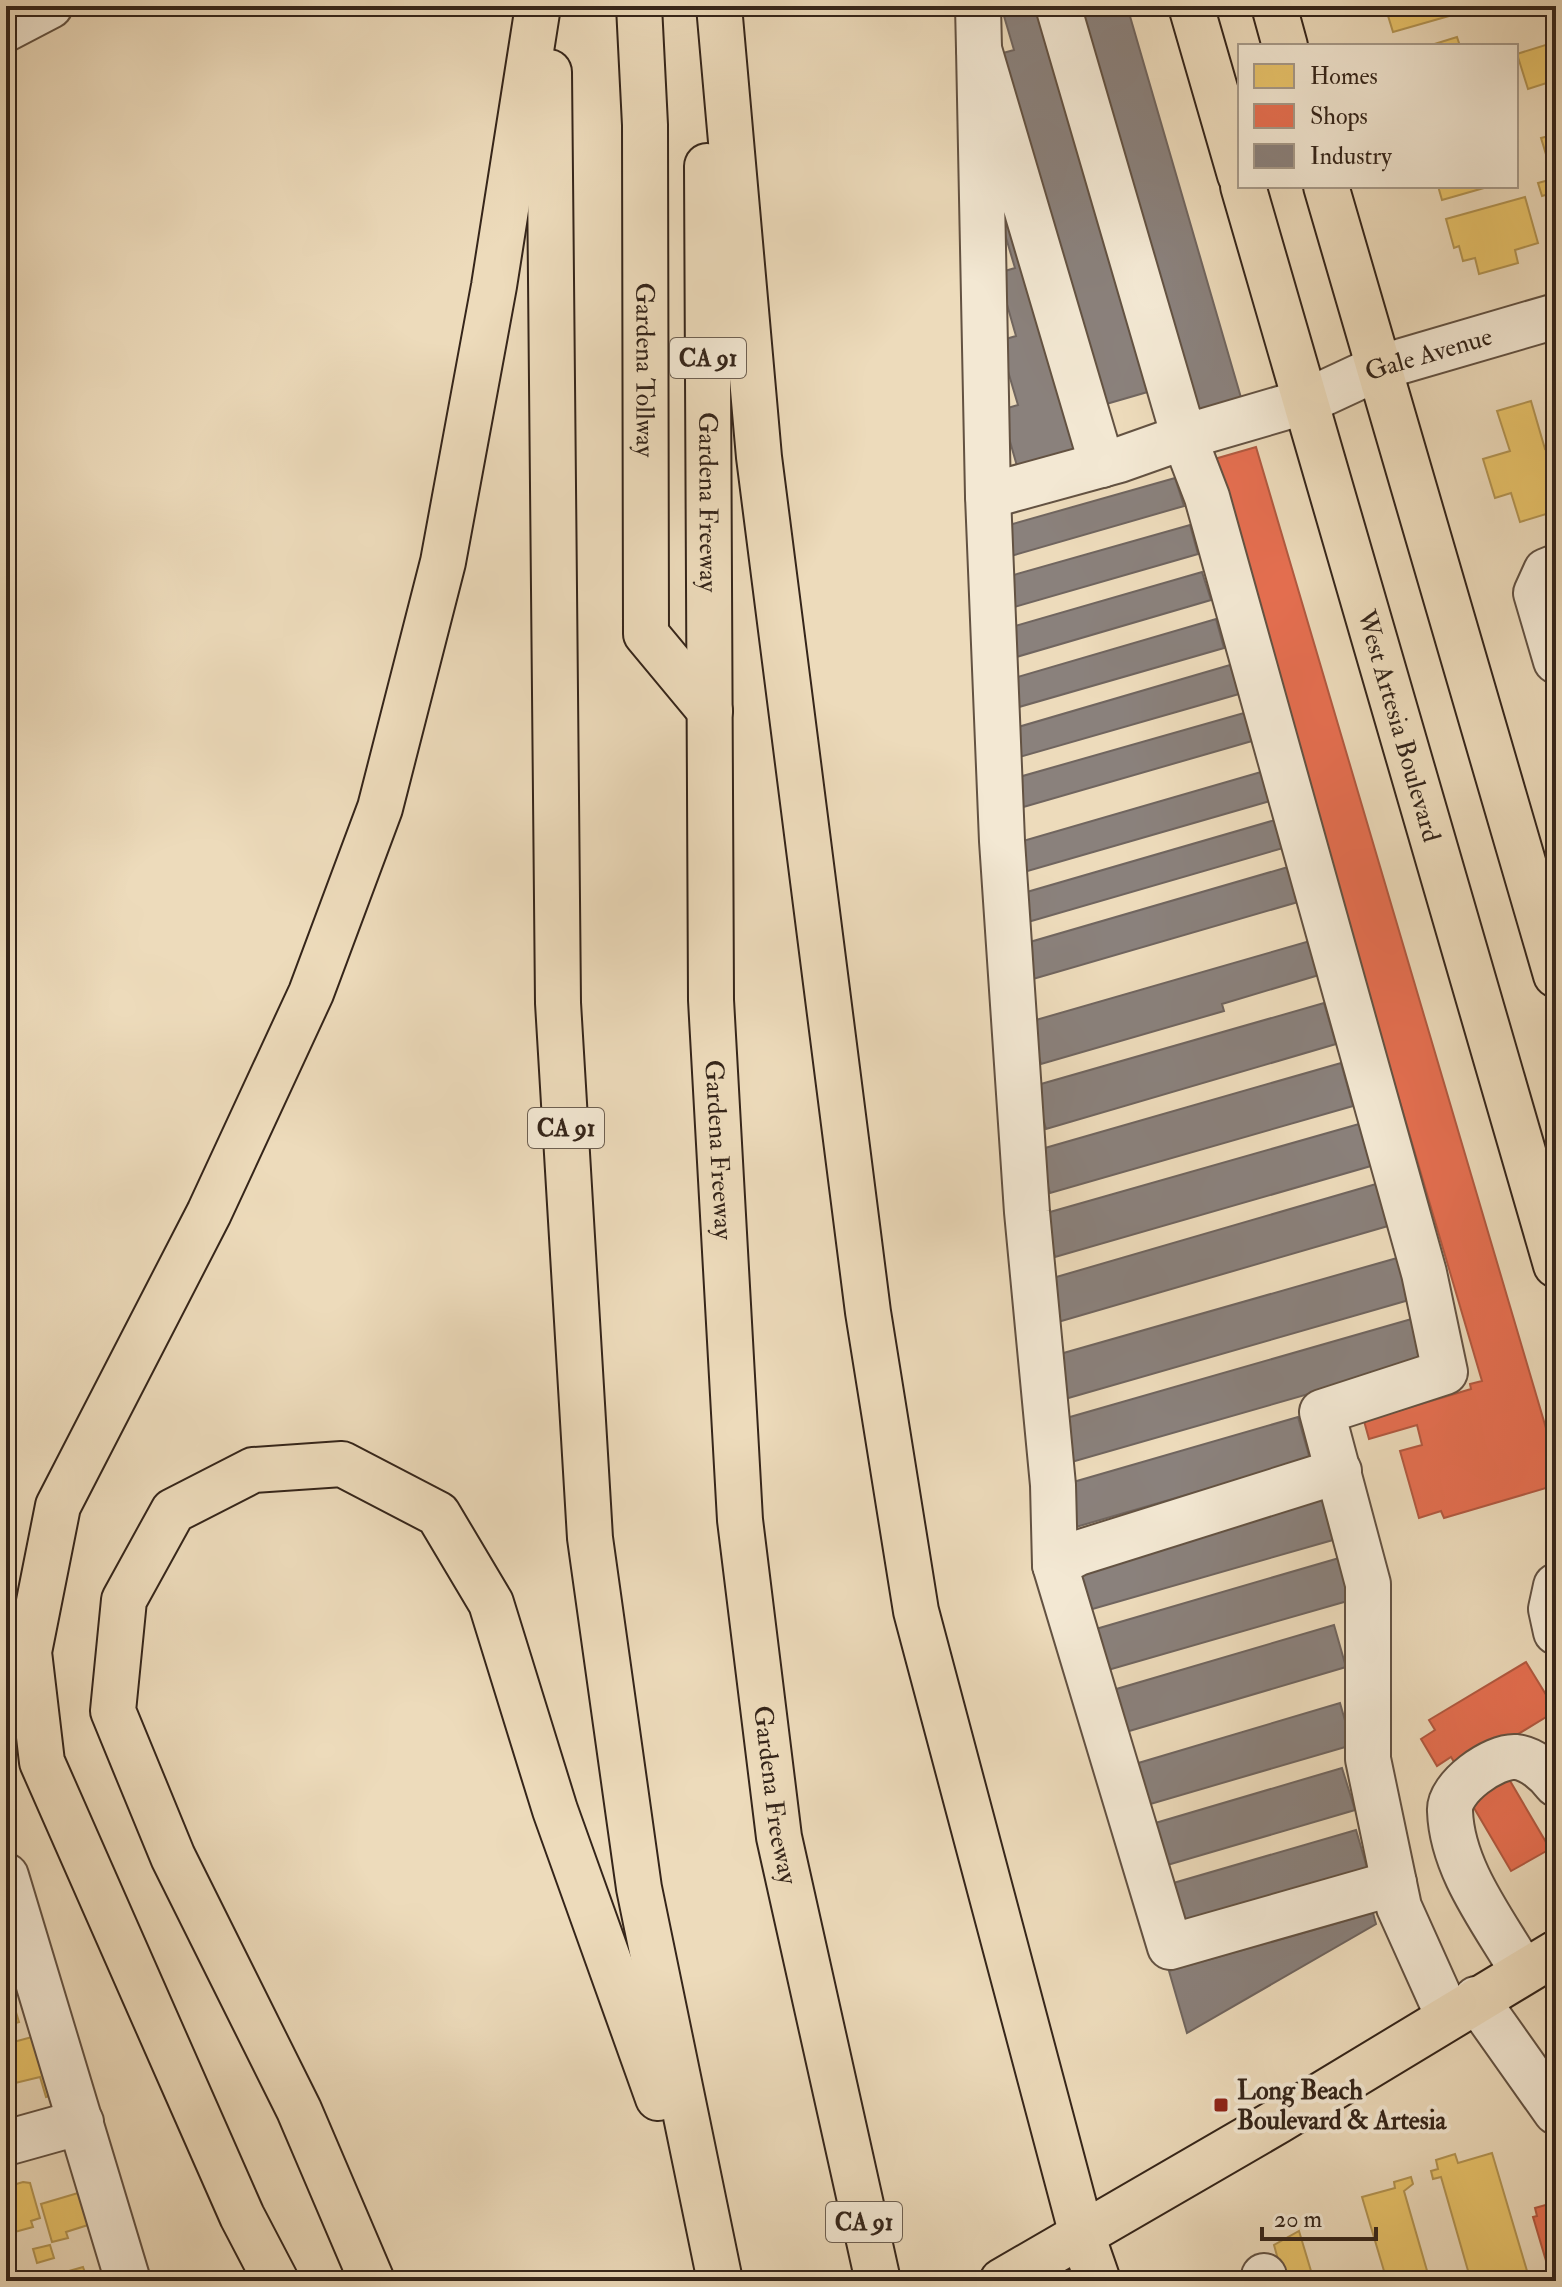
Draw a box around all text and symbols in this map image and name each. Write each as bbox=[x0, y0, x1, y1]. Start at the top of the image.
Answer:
legend bbox=[1238, 44, 1518, 188]
text: Homes bbox=[1310, 61, 1378, 92]
text: Shops bbox=[1310, 101, 1368, 132]
text: Industry bbox=[1310, 141, 1392, 172]
street label: Gardena Tollway bbox=[628, 282, 661, 458]
street label: Gale Avenue bbox=[1360, 321, 1496, 389]
road number: CA 91 bbox=[670, 338, 746, 378]
street label: Gardena Freeway bbox=[691, 412, 724, 593]
street label: West Artesia Boulevard bbox=[1350, 605, 1447, 846]
street label: Gardena Freeway bbox=[697, 1059, 739, 1241]
road number: CA 91 bbox=[528, 1108, 604, 1148]
street label: Gardena Freeway bbox=[746, 1704, 804, 1888]
place label: Long Beach Boulevard & Artesia bbox=[1237, 2075, 1448, 2137]
marker: Long Beach Boulevard & Artesia bbox=[1212, 2096, 1230, 2114]
scale bar bbox=[1262, 2191, 1376, 2241]
road number: CA 91 bbox=[826, 2202, 902, 2242]
text: 20 m bbox=[1274, 2204, 1323, 2235]

